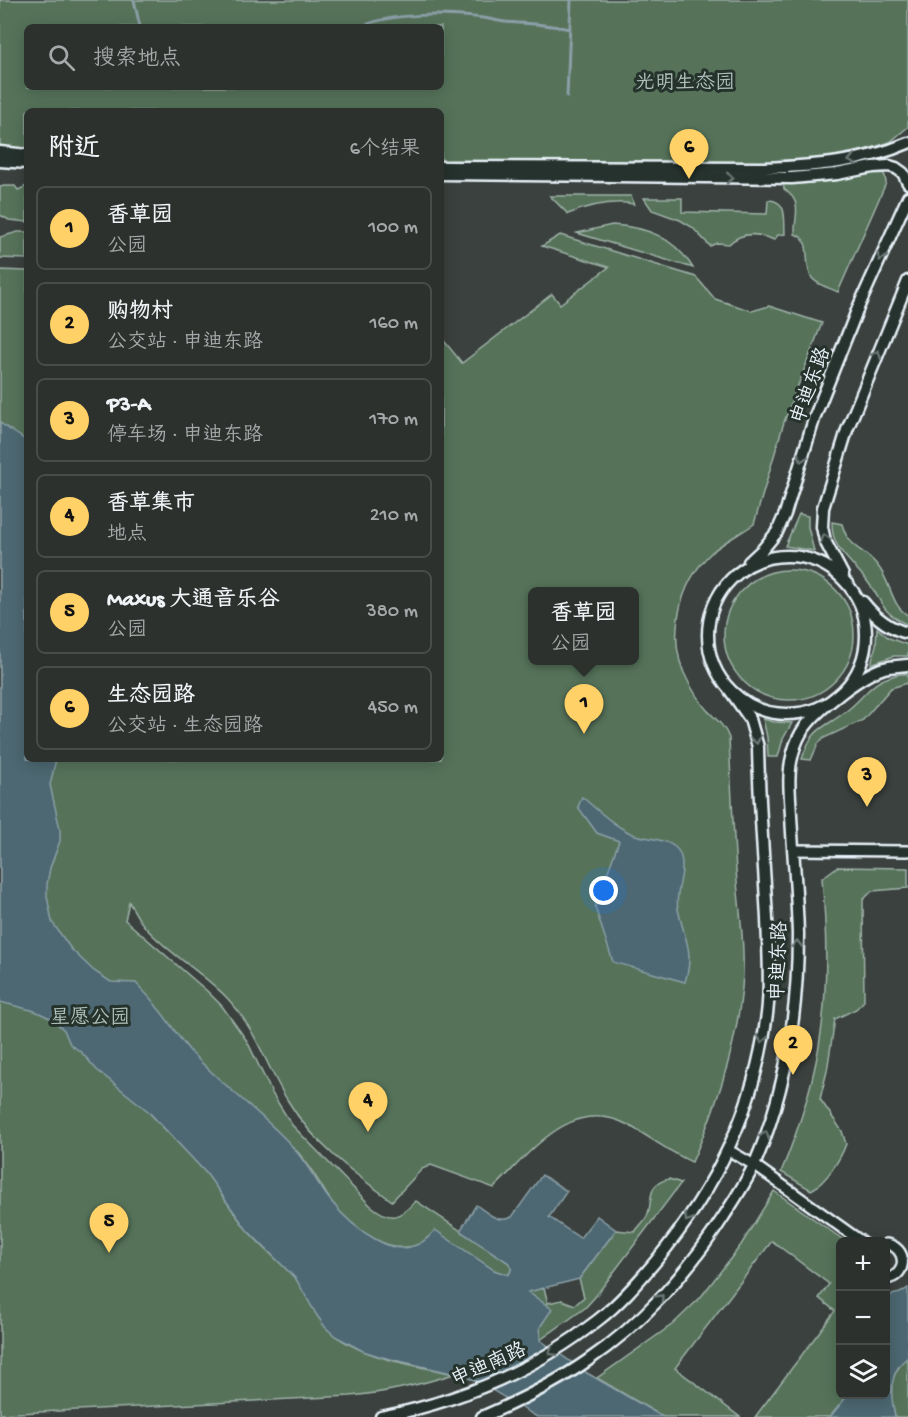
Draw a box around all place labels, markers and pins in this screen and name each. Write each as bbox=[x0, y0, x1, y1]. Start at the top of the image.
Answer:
pin: 6 bbox=[670, 130, 708, 179]
pin: 1 bbox=[564, 684, 604, 734]
pin: 3 bbox=[848, 758, 886, 807]
pin: 2 bbox=[774, 1026, 812, 1075]
pin: 4 bbox=[348, 1082, 388, 1132]
pin: 5 bbox=[90, 1204, 128, 1253]

